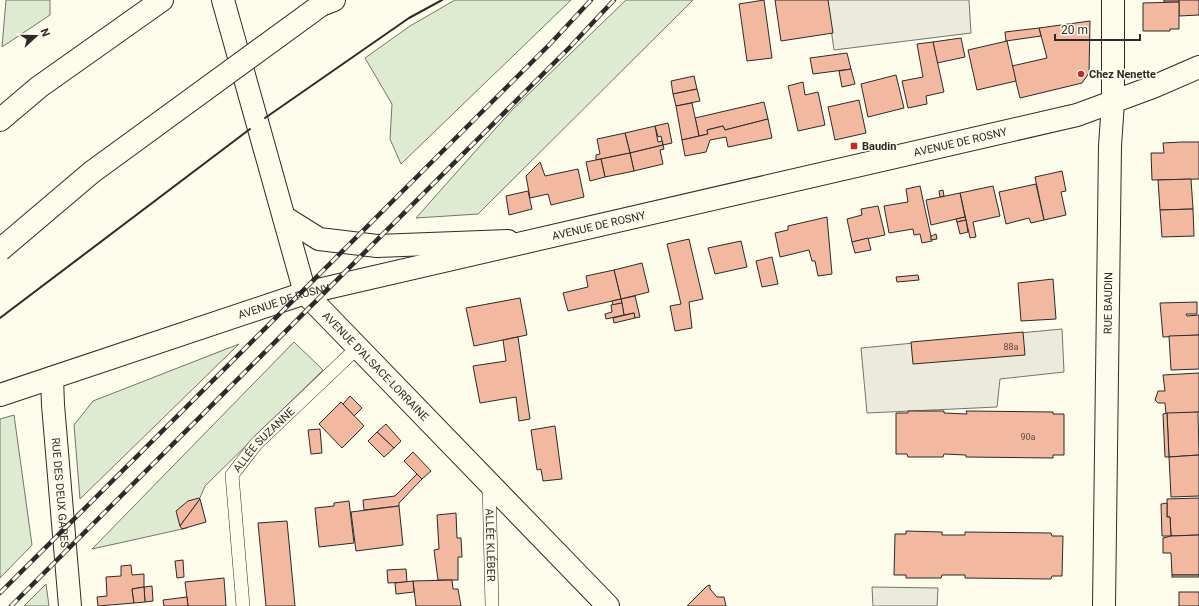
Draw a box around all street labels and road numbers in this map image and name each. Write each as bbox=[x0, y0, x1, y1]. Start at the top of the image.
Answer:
street label: AVENUE DE ROSNY bbox=[912, 125, 1009, 159]
street label: AVENUE DE ROSNY bbox=[551, 209, 647, 243]
street label: RUE BAUDIN bbox=[1102, 272, 1115, 334]
street label: AVENUE DE ROSNY bbox=[236, 281, 331, 322]
street label: AVENUE D'ALSACE-LORRAINE bbox=[320, 309, 431, 424]
street label: ALLÉE SUZANNE bbox=[231, 405, 297, 475]
street label: RUE DES DEUX GARES bbox=[49, 437, 71, 549]
street label: ALLÉE KLÉBER bbox=[483, 508, 497, 582]

